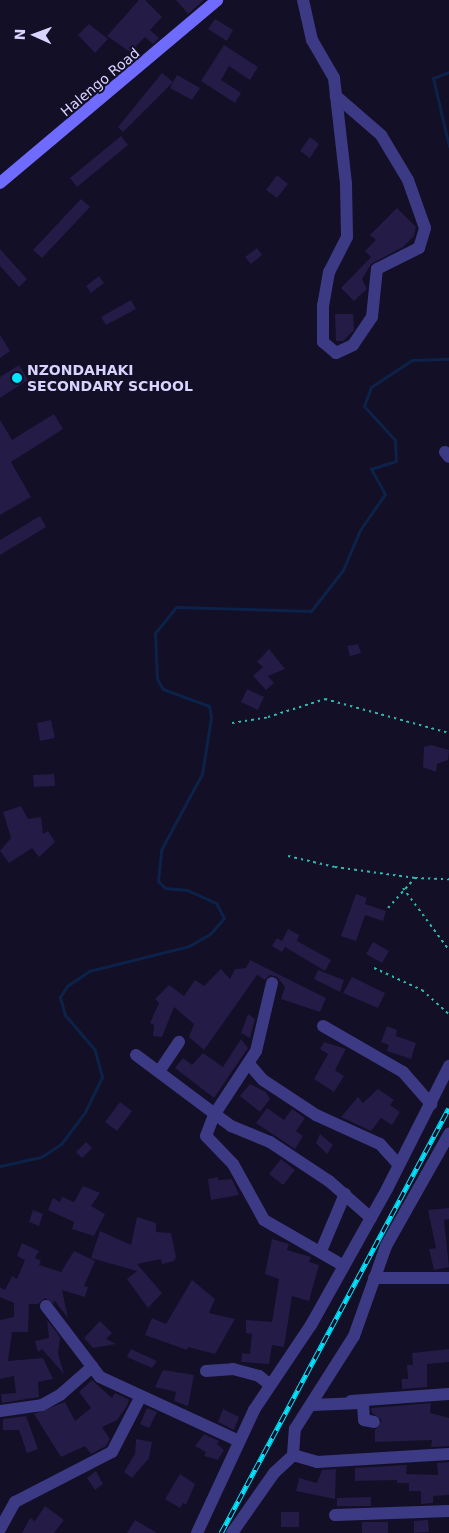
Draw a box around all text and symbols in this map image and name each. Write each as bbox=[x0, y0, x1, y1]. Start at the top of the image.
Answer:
north arrow bbox=[10, 10, 60, 60]
text: N bbox=[12, 28, 28, 41]
street label: Halengo Road bbox=[57, 44, 143, 120]
place label: NZONDAHAKI SECONDARY SCHOOL bbox=[27, 362, 193, 394]
marker: NZONDAHAKI SECONDARY SCHOOL bbox=[11, 372, 23, 384]

